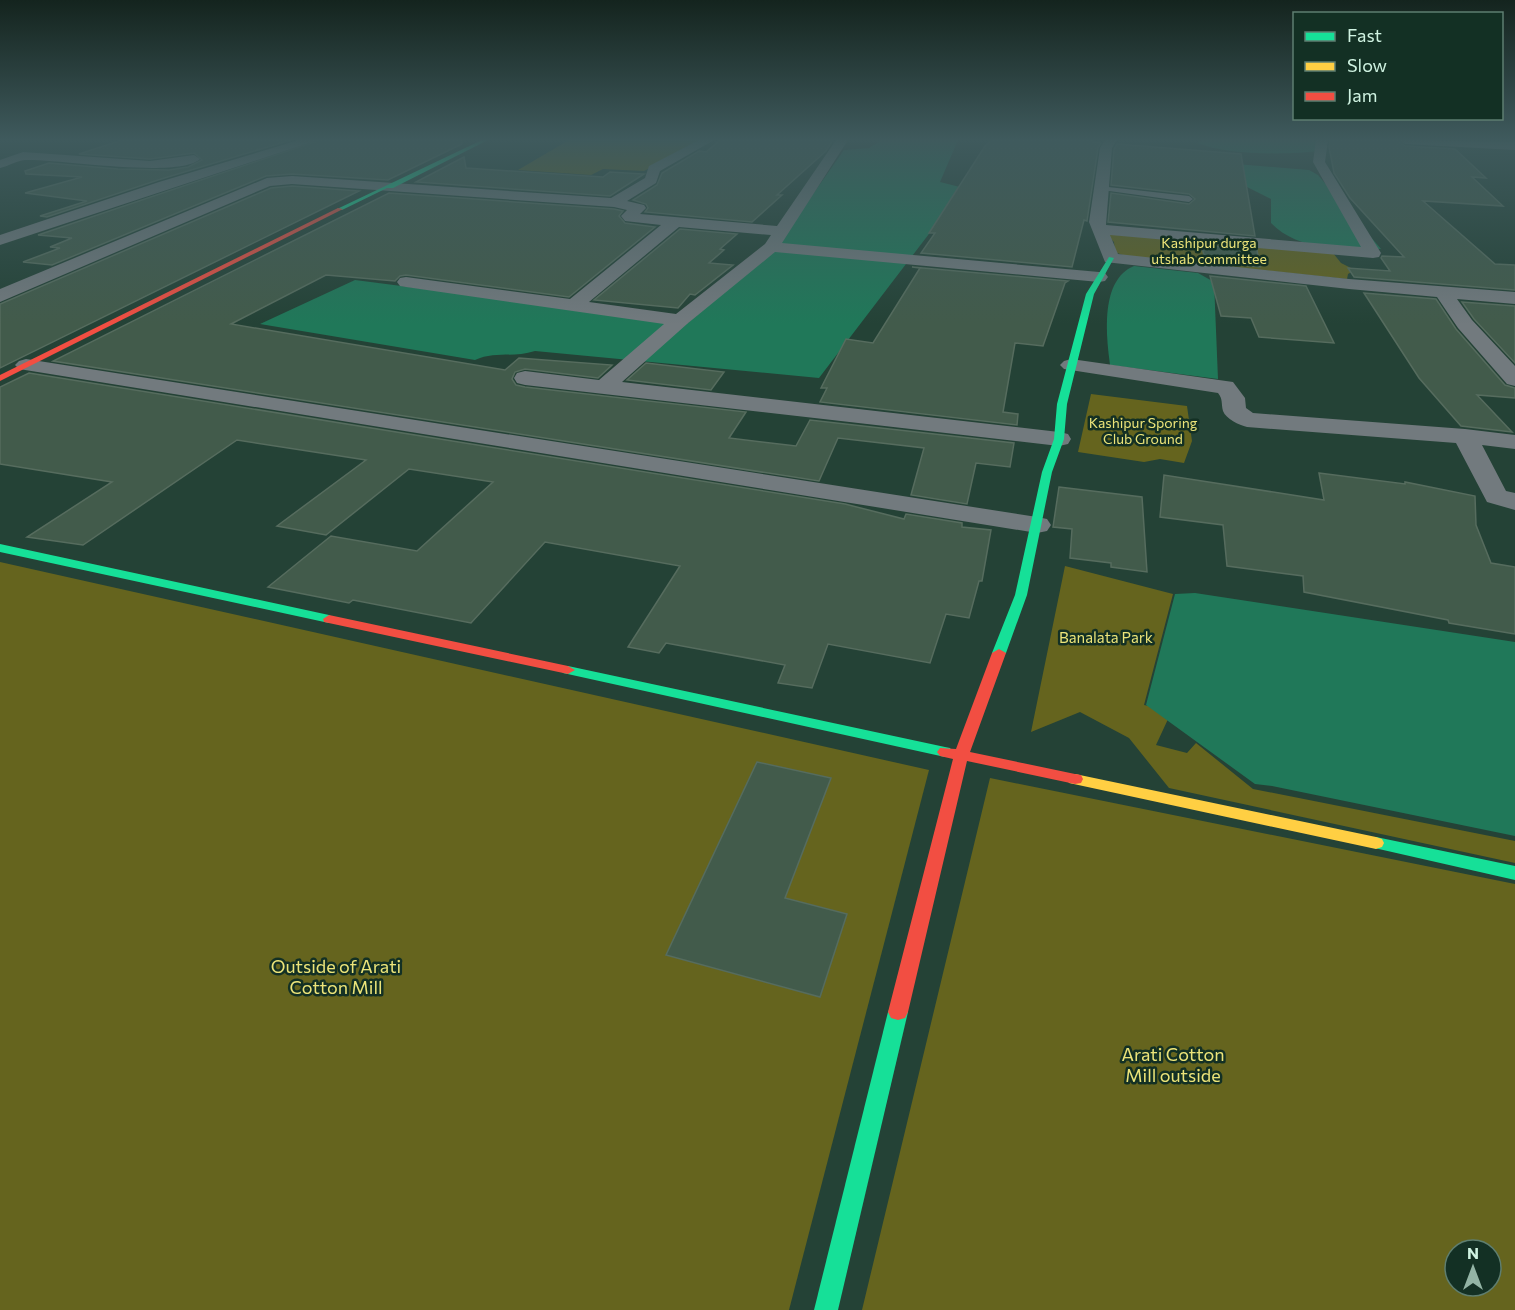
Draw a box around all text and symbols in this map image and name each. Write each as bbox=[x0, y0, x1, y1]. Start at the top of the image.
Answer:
legend bbox=[1293, 12, 1503, 120]
text: Fast bbox=[1347, 24, 1382, 46]
text: Slow bbox=[1347, 54, 1387, 76]
text: Jam bbox=[1347, 84, 1377, 106]
park label: Kashipur durga utshab committee bbox=[1151, 234, 1267, 267]
park label: Kashipur Sporing Club Ground bbox=[1089, 414, 1198, 447]
park label: Banalata Park bbox=[1059, 628, 1153, 646]
park label: Outside of Arati Cotton Mill bbox=[271, 955, 401, 998]
park label: Arati Cotton Mill outside bbox=[1122, 1043, 1224, 1086]
north arrow bbox=[1443, 1238, 1503, 1298]
text: N bbox=[1467, 1243, 1479, 1262]

